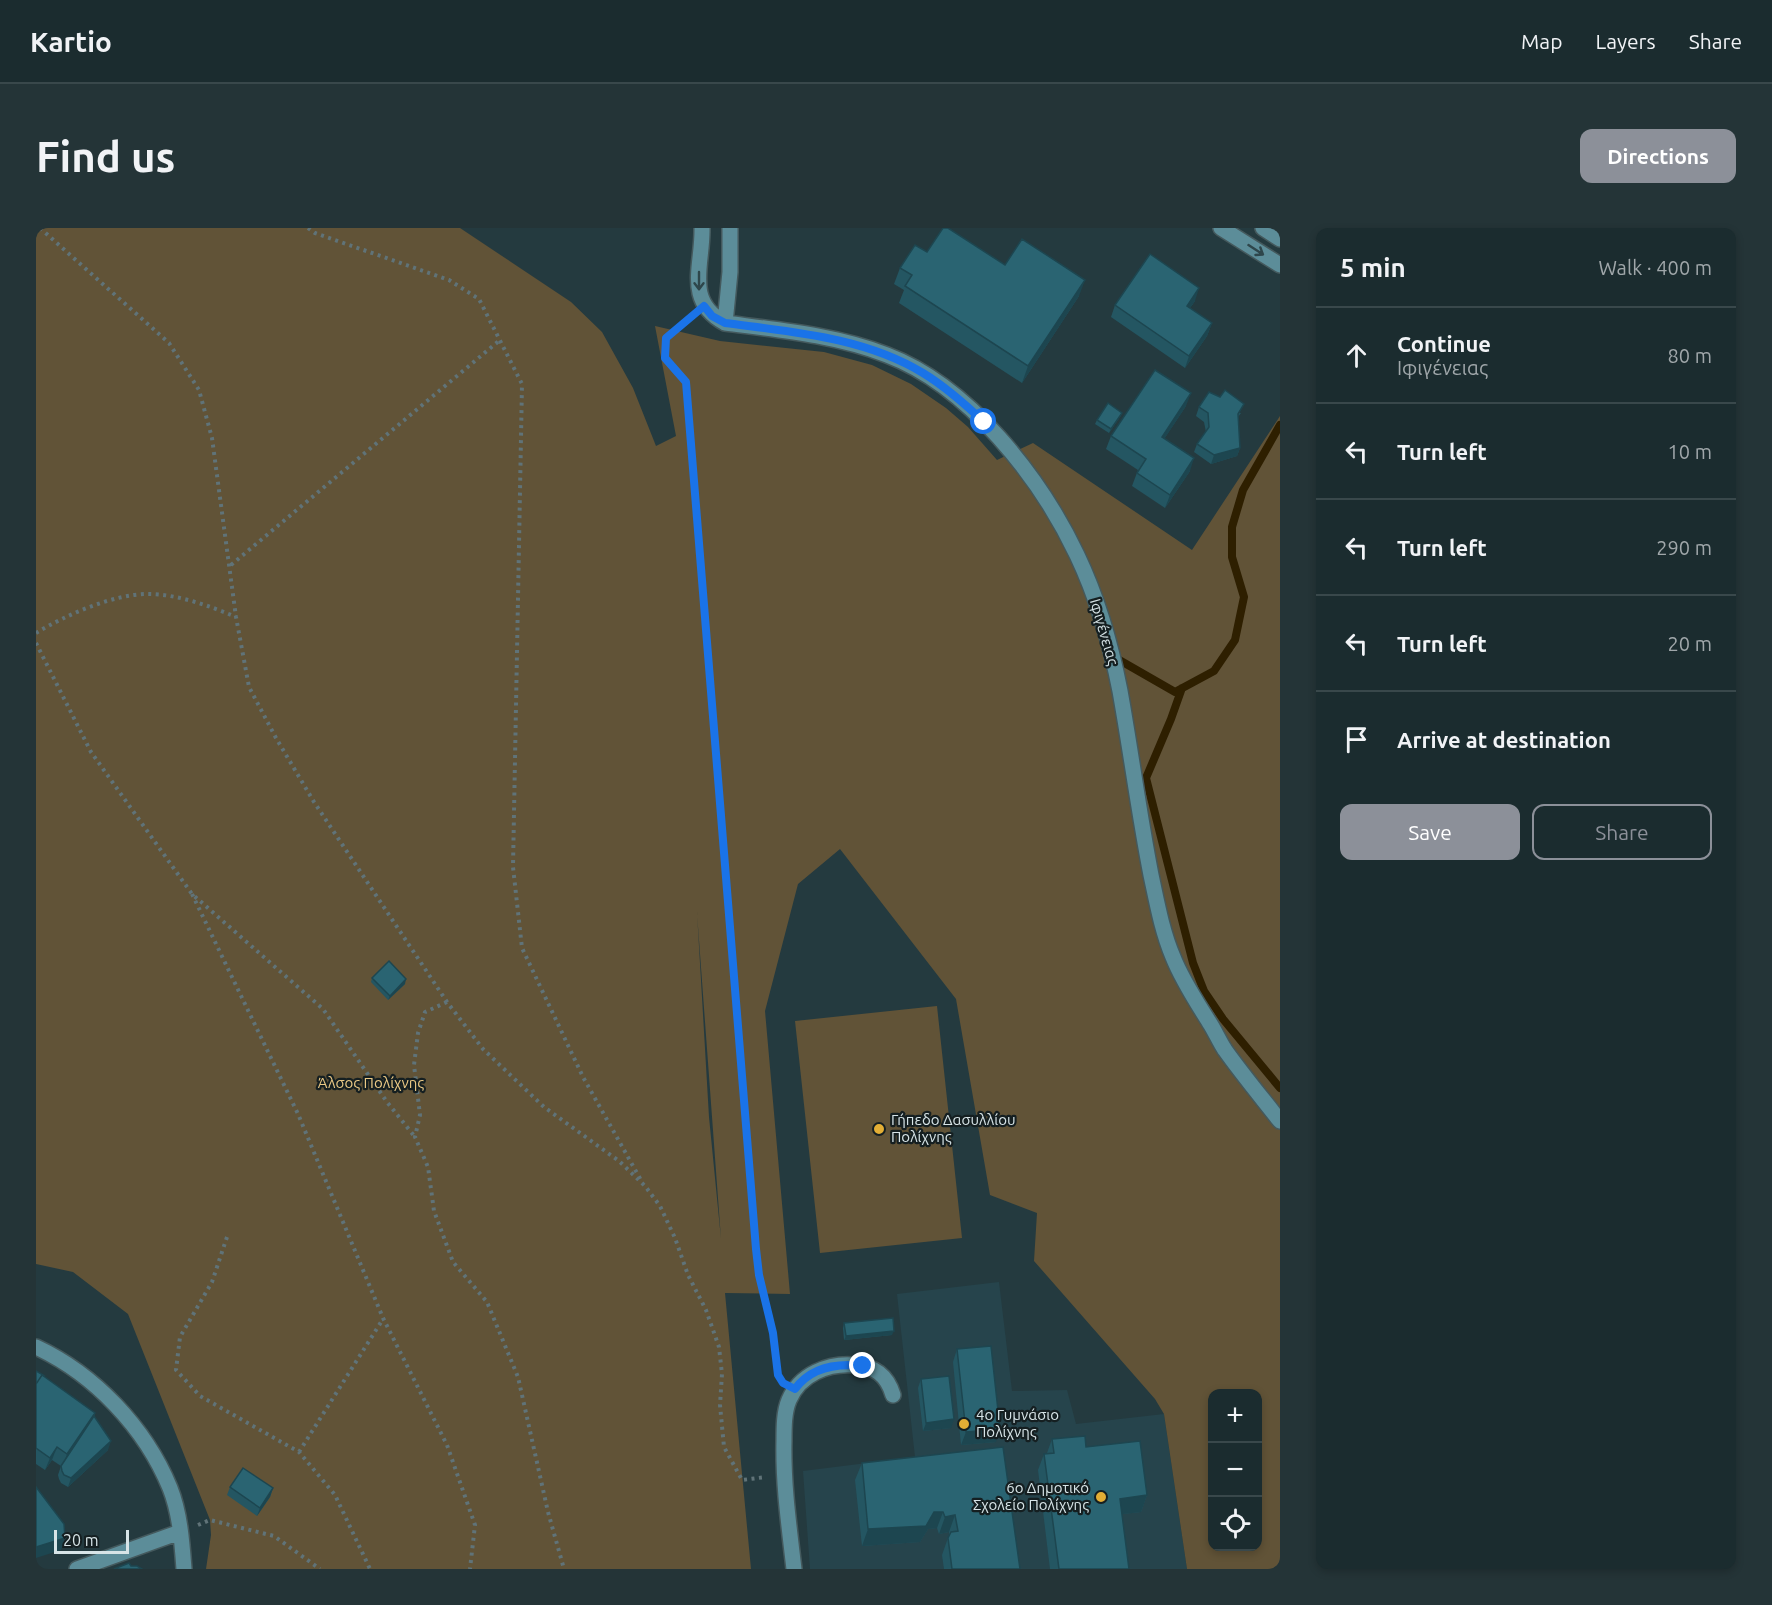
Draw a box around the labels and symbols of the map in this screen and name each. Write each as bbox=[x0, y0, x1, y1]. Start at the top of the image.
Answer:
one-way arrow bbox=[1248, 244, 1265, 257]
one-way arrow bbox=[693, 271, 705, 290]
route start bbox=[970, 408, 996, 434]
street label: Ιφιγένειας bbox=[1087, 597, 1122, 667]
park label: Άλσος Πολίχνης bbox=[318, 1074, 424, 1091]
place label: Γήπεδο Δασυλλίου Πολίχνης bbox=[891, 1111, 1016, 1145]
marker: Γήπεδο Δασυλλίου Πολίχνης bbox=[872, 1122, 886, 1136]
route end bbox=[849, 1352, 875, 1378]
place label: 4ο Γυμνάσιο Πολίχνης bbox=[976, 1406, 1059, 1440]
marker: 4ο Γυμνάσιο Πολίχνης bbox=[957, 1417, 971, 1431]
place label: 6ο Δημοτικό Σχολείο Πολίχνης bbox=[973, 1479, 1089, 1513]
marker: 6ο Δημοτικό Σχολείο Πολίχνης bbox=[1094, 1490, 1108, 1504]
scale bar bbox=[54, 1527, 129, 1554]

